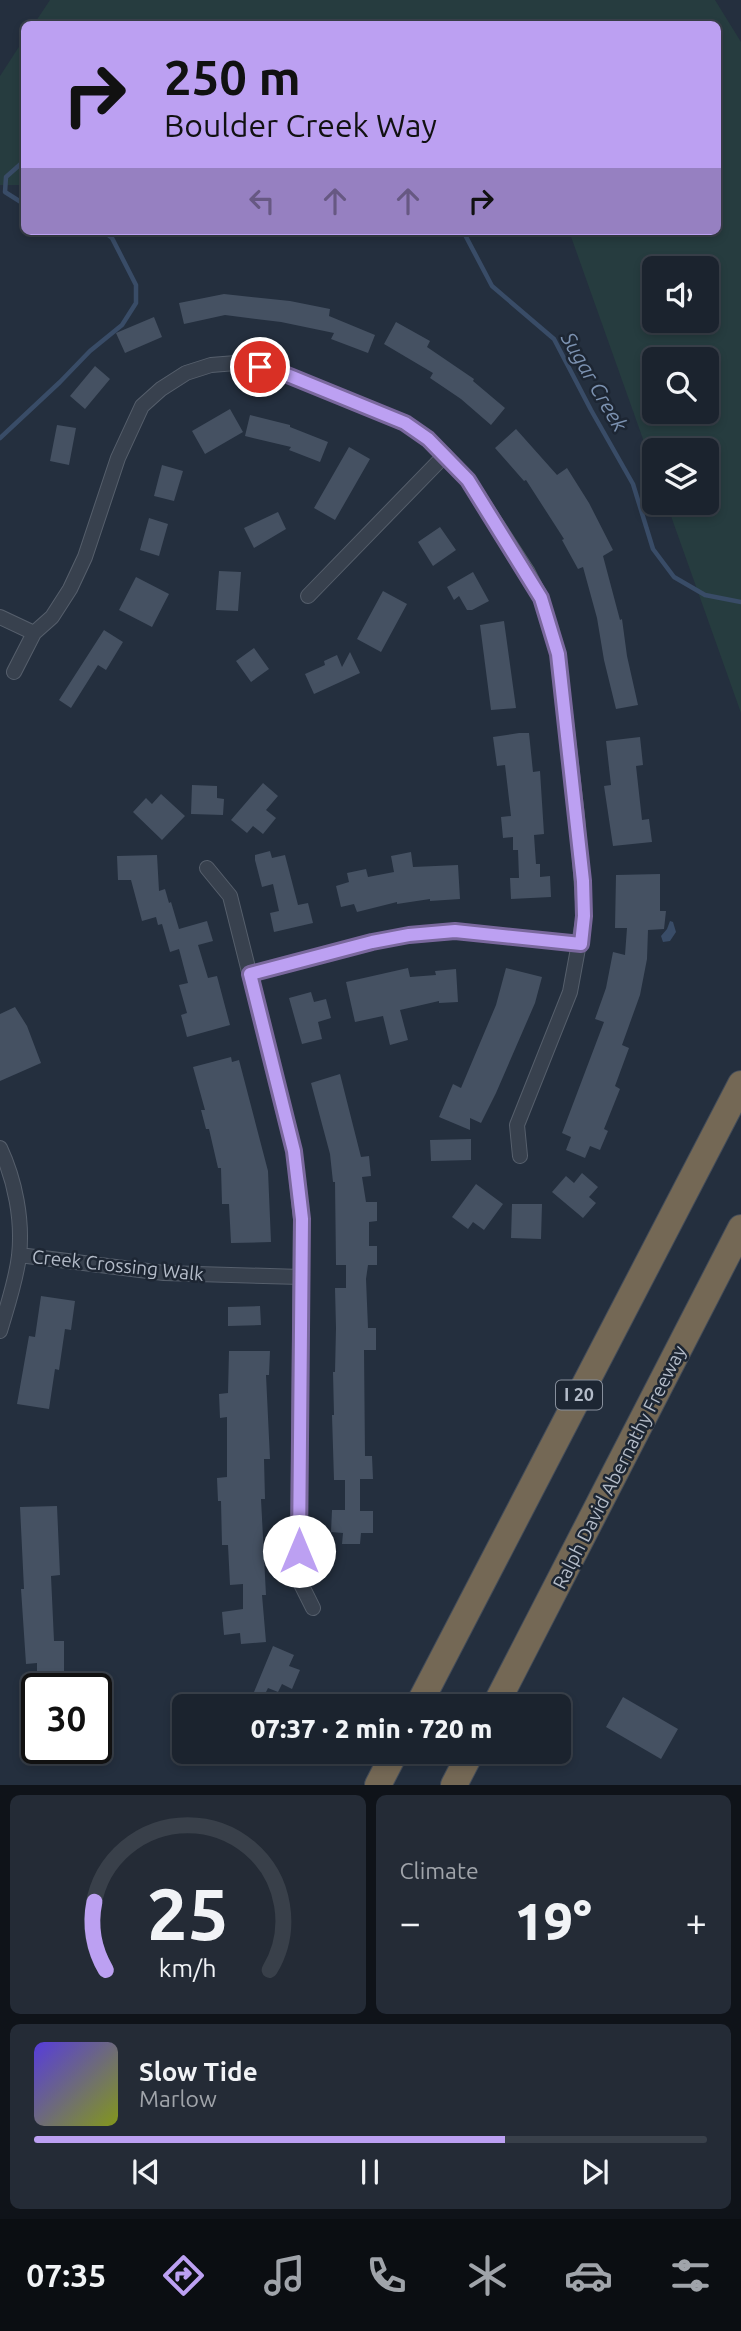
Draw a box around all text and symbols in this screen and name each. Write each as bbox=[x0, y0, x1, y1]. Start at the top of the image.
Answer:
icon: right bbox=[49, 49, 140, 140]
text: 250 m bbox=[164, 49, 301, 104]
text: Boulder Creek Way bbox=[164, 107, 437, 143]
icon: left bbox=[243, 182, 281, 220]
icon: ahead bbox=[316, 182, 354, 220]
icon: ahead bbox=[389, 182, 427, 220]
icon: right bbox=[462, 182, 500, 220]
map controls bbox=[642, 256, 719, 515]
button: sound bbox=[642, 256, 719, 333]
water label: Sugar Creek bbox=[556, 327, 633, 436]
pin bbox=[230, 337, 290, 397]
button: search bbox=[642, 347, 719, 424]
icon: arrive bbox=[241, 348, 279, 386]
button: layers bbox=[642, 438, 719, 515]
street label: Creek Crossing Walk bbox=[31, 1245, 205, 1285]
street label: Ralph David Abernathy Freeway bbox=[548, 1342, 690, 1592]
road number: I 20 bbox=[556, 1380, 602, 1410]
position arrow bbox=[262, 1514, 336, 1588]
speed limit sign: 30 bbox=[21, 1673, 112, 1764]
text: 07:37 · 2 min · 720 m bbox=[251, 1714, 492, 1743]
text: Climate bbox=[400, 1858, 479, 1883]
text: 25 bbox=[147, 1873, 229, 1955]
text: 19° bbox=[514, 1892, 592, 1950]
text: − bbox=[400, 1901, 421, 1943]
text: + bbox=[686, 1901, 707, 1943]
text: km/h bbox=[159, 1954, 217, 1982]
text: Slow Tide bbox=[139, 2057, 258, 2086]
text: Marlow bbox=[139, 2086, 217, 2111]
icon: previous bbox=[127, 2153, 165, 2191]
icon: pause bbox=[351, 2153, 389, 2191]
icon: next bbox=[576, 2153, 614, 2191]
icon: directions bbox=[159, 2251, 208, 2300]
icon: music bbox=[260, 2251, 309, 2300]
icon: phone bbox=[362, 2251, 411, 2300]
icon: climate bbox=[463, 2251, 512, 2300]
icon: car bbox=[564, 2251, 613, 2300]
icon: filters bbox=[666, 2251, 715, 2300]
text: 07:35 bbox=[26, 2257, 106, 2293]

